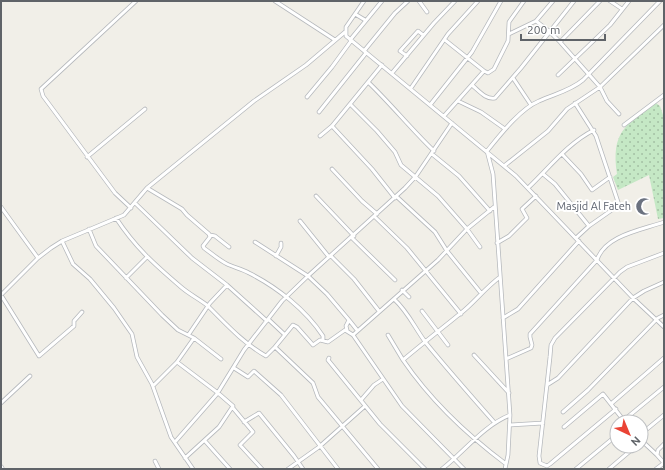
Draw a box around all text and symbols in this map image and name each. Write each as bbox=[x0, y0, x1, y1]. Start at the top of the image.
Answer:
scale bar bbox=[521, 16, 605, 42]
text: 200 m bbox=[527, 23, 560, 36]
mosque icon: Masjid Al Fateh bbox=[634, 196, 654, 216]
place label: Masjid Al Fateh bbox=[556, 200, 631, 212]
north arrow bbox=[609, 414, 649, 454]
text: N bbox=[629, 434, 643, 448]

